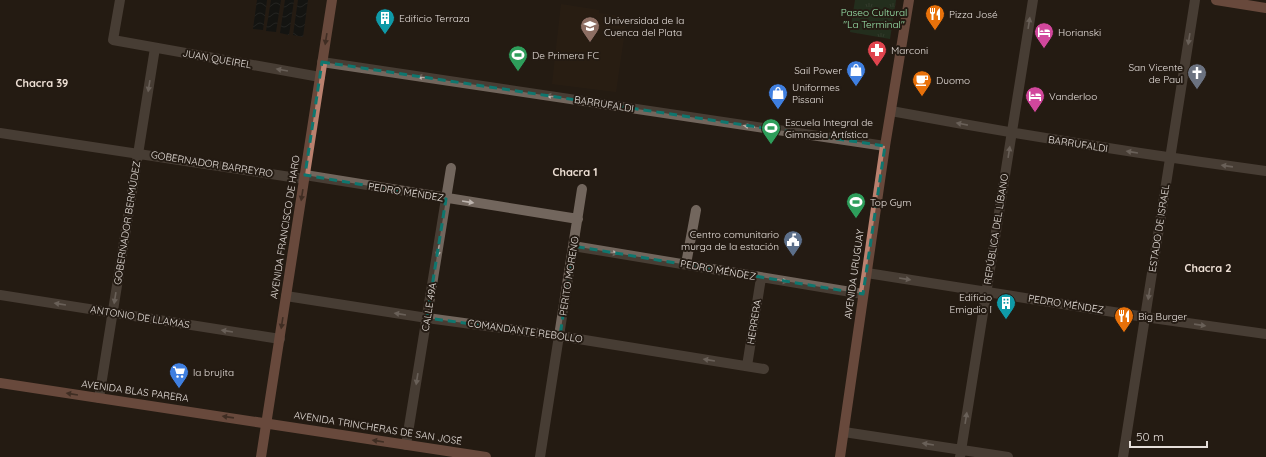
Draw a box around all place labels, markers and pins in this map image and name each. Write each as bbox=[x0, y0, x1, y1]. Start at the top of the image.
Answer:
restaurant icon: Pizza José bbox=[924, 3, 946, 31]
building icon: Edificio Terraza bbox=[374, 7, 396, 35]
place label: Pizza José bbox=[949, 8, 998, 21]
place label: Edificio Terraza bbox=[399, 12, 470, 25]
place label: Universidad de la Cuenca del Plata bbox=[604, 14, 684, 39]
school or university icon: Universidad de la Cuenca del Plata bbox=[579, 15, 601, 43]
hotel icon: Horianski bbox=[1033, 21, 1055, 49]
place label: Horianski bbox=[1058, 26, 1101, 39]
pharmacy icon: Marconi bbox=[866, 39, 888, 67]
sports icon: De Primera FC bbox=[507, 44, 529, 72]
place label: Marconi bbox=[891, 44, 928, 57]
place label: De Primera FC bbox=[532, 49, 599, 62]
shop icon: Sail Power bbox=[845, 59, 867, 87]
place label: San Vicente de Paul bbox=[1128, 61, 1183, 86]
church icon: San Vicente de Paul bbox=[1186, 62, 1208, 90]
place label: Sail Power bbox=[794, 64, 842, 77]
cafe icon: Duomo bbox=[911, 69, 933, 97]
place label: Duomo bbox=[936, 74, 970, 87]
place label: Uniformes Pissani bbox=[792, 81, 840, 106]
shop icon: Uniformes Pissani bbox=[767, 82, 789, 110]
hotel icon: Vanderloo bbox=[1024, 85, 1046, 113]
place label: Vanderloo bbox=[1049, 90, 1097, 103]
place label: Escuela Integral de Gimnasia Artística bbox=[785, 116, 873, 141]
sports icon: Escuela Integral de Gimnasia Artística bbox=[760, 117, 782, 145]
sports icon: Top Gym bbox=[845, 191, 867, 219]
place label: Top Gym bbox=[870, 196, 911, 209]
place label: Centro comunitario murga de la estación bbox=[681, 228, 779, 253]
public building icon: Centro comunitario murga de la estación bbox=[782, 229, 804, 257]
place label: Edificio Emigdio I bbox=[950, 291, 992, 316]
building icon: Edificio Emigdio I bbox=[995, 292, 1017, 320]
restaurant icon: Big Burger bbox=[1113, 305, 1135, 333]
place label: Big Burger bbox=[1138, 310, 1187, 323]
supermarket icon: la brujita bbox=[168, 361, 190, 389]
place label: la brujita bbox=[193, 366, 234, 379]

